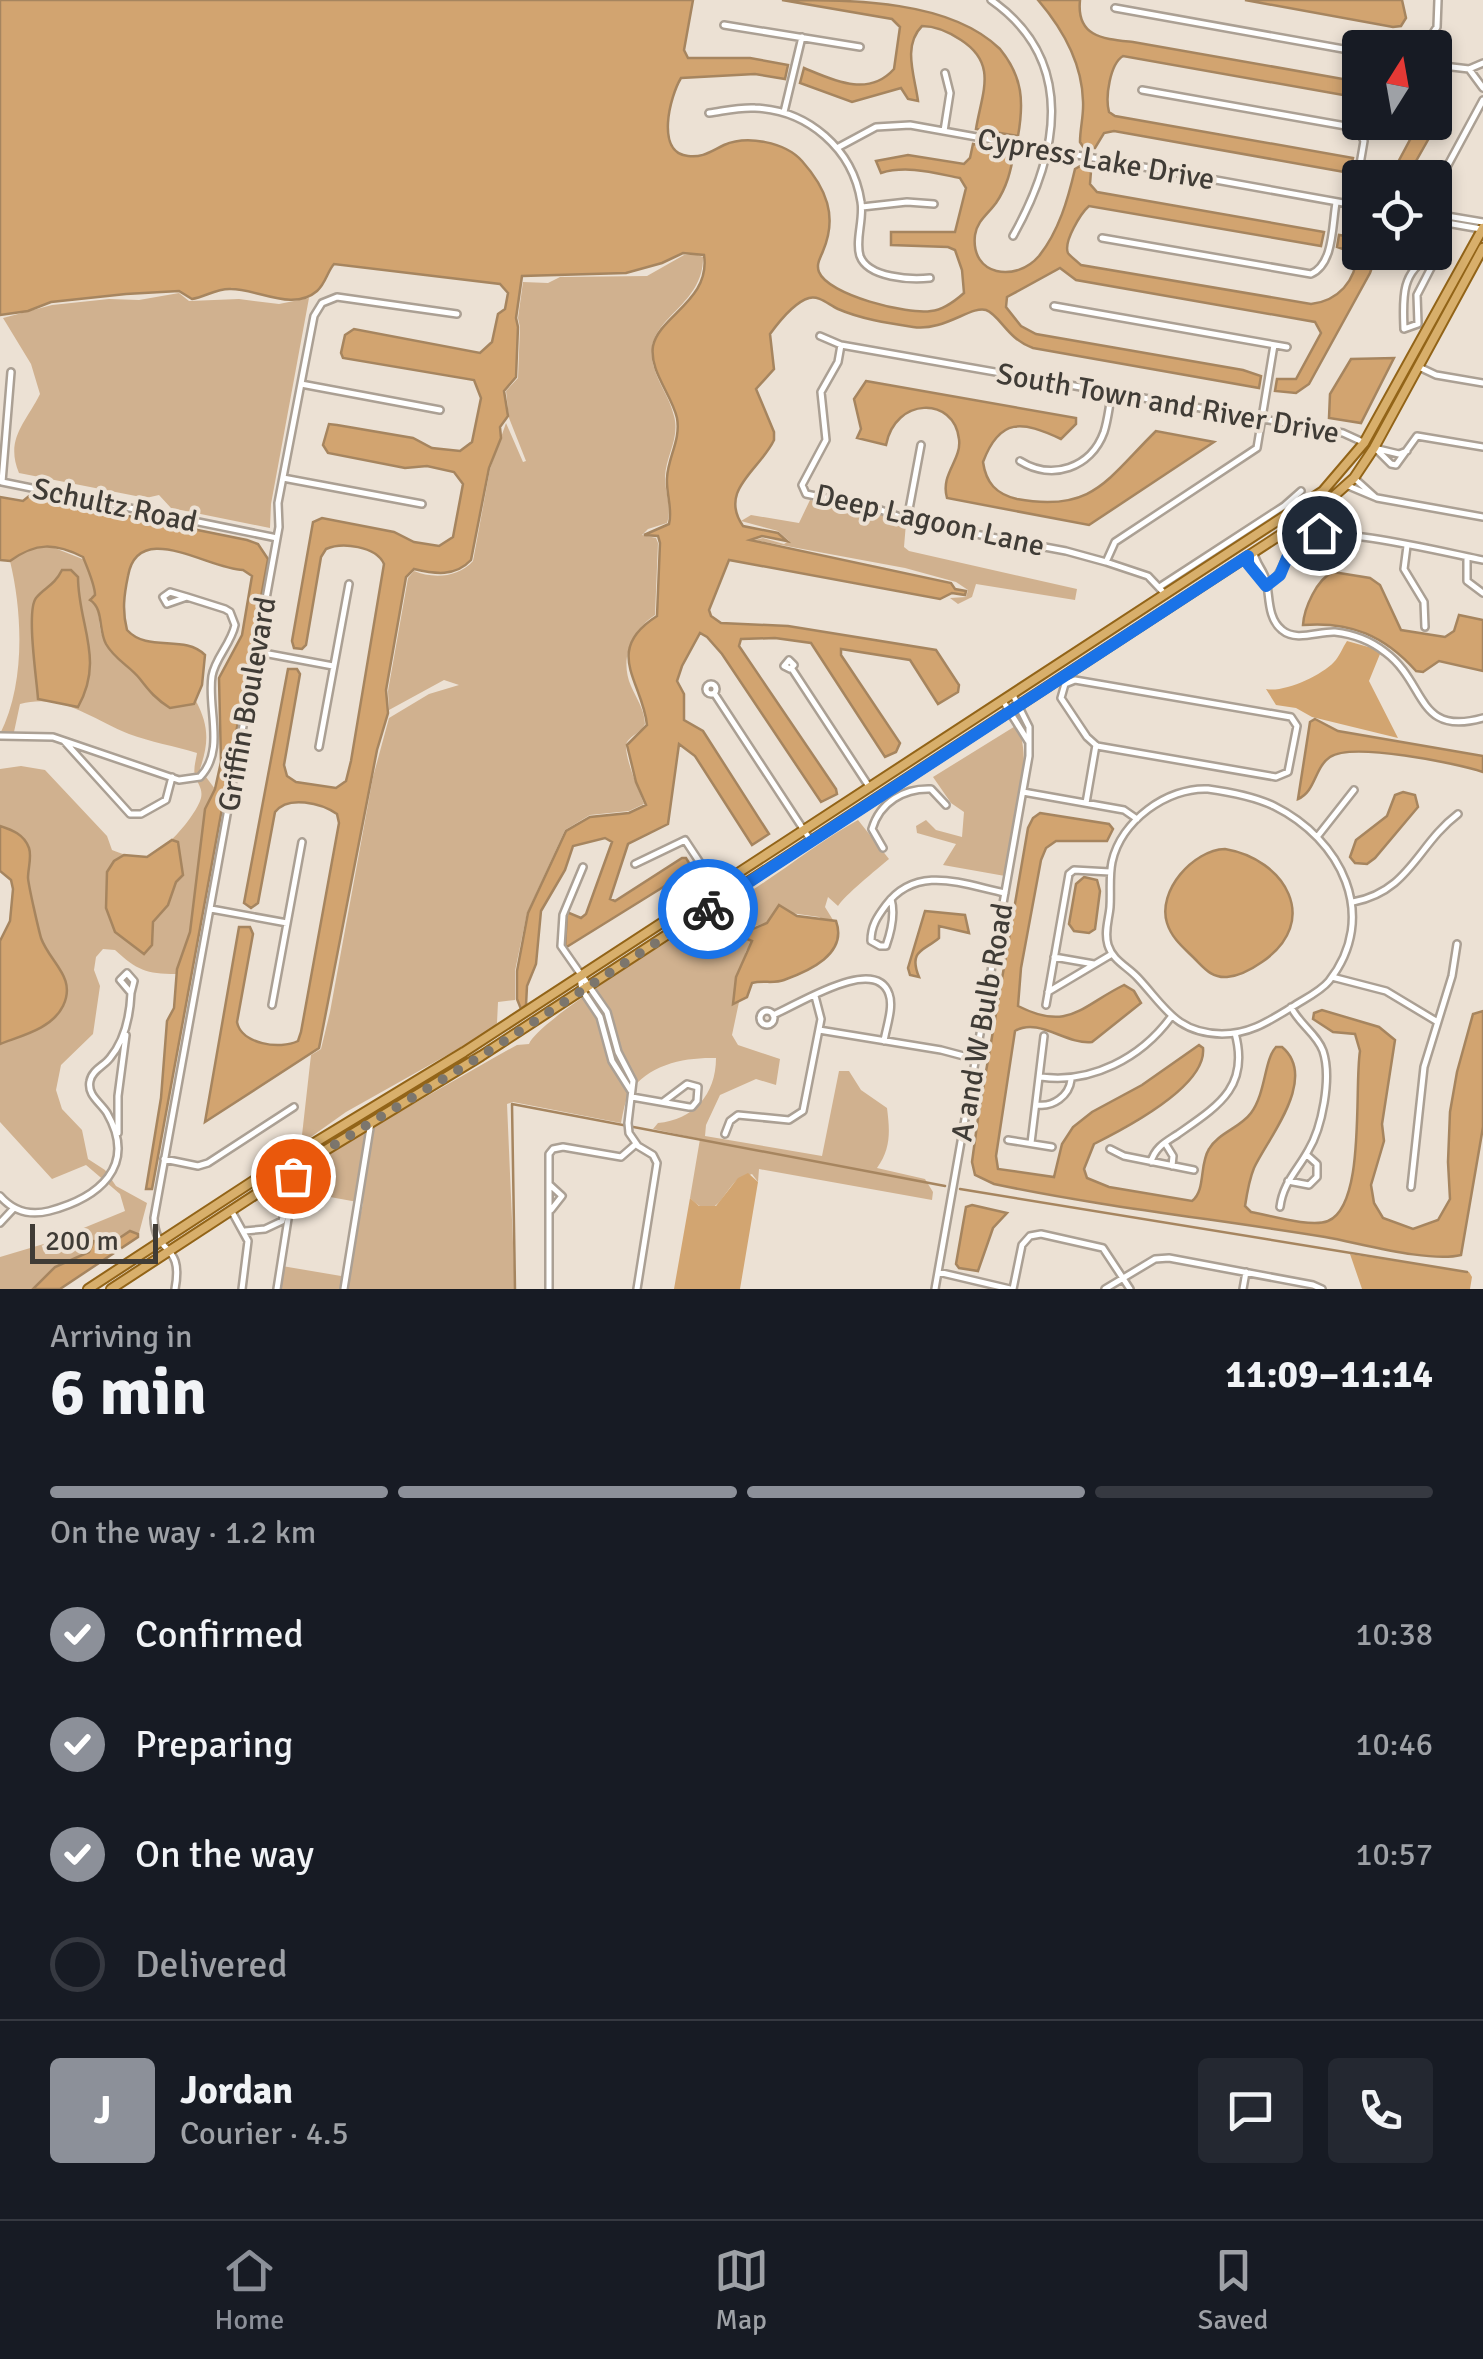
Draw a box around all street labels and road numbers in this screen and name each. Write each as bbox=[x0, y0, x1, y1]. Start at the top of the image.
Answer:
street label: Cypress Lake Drive bbox=[974, 120, 1217, 199]
street label: South Town and River Drive bbox=[994, 355, 1342, 452]
street label: Schultz Road bbox=[29, 470, 200, 541]
street label: Deep Lagoon Lane bbox=[812, 476, 1048, 565]
street label: Griffin Boulevard bbox=[210, 594, 285, 814]
street label: A and W Bulb Road bbox=[943, 900, 1022, 1144]

